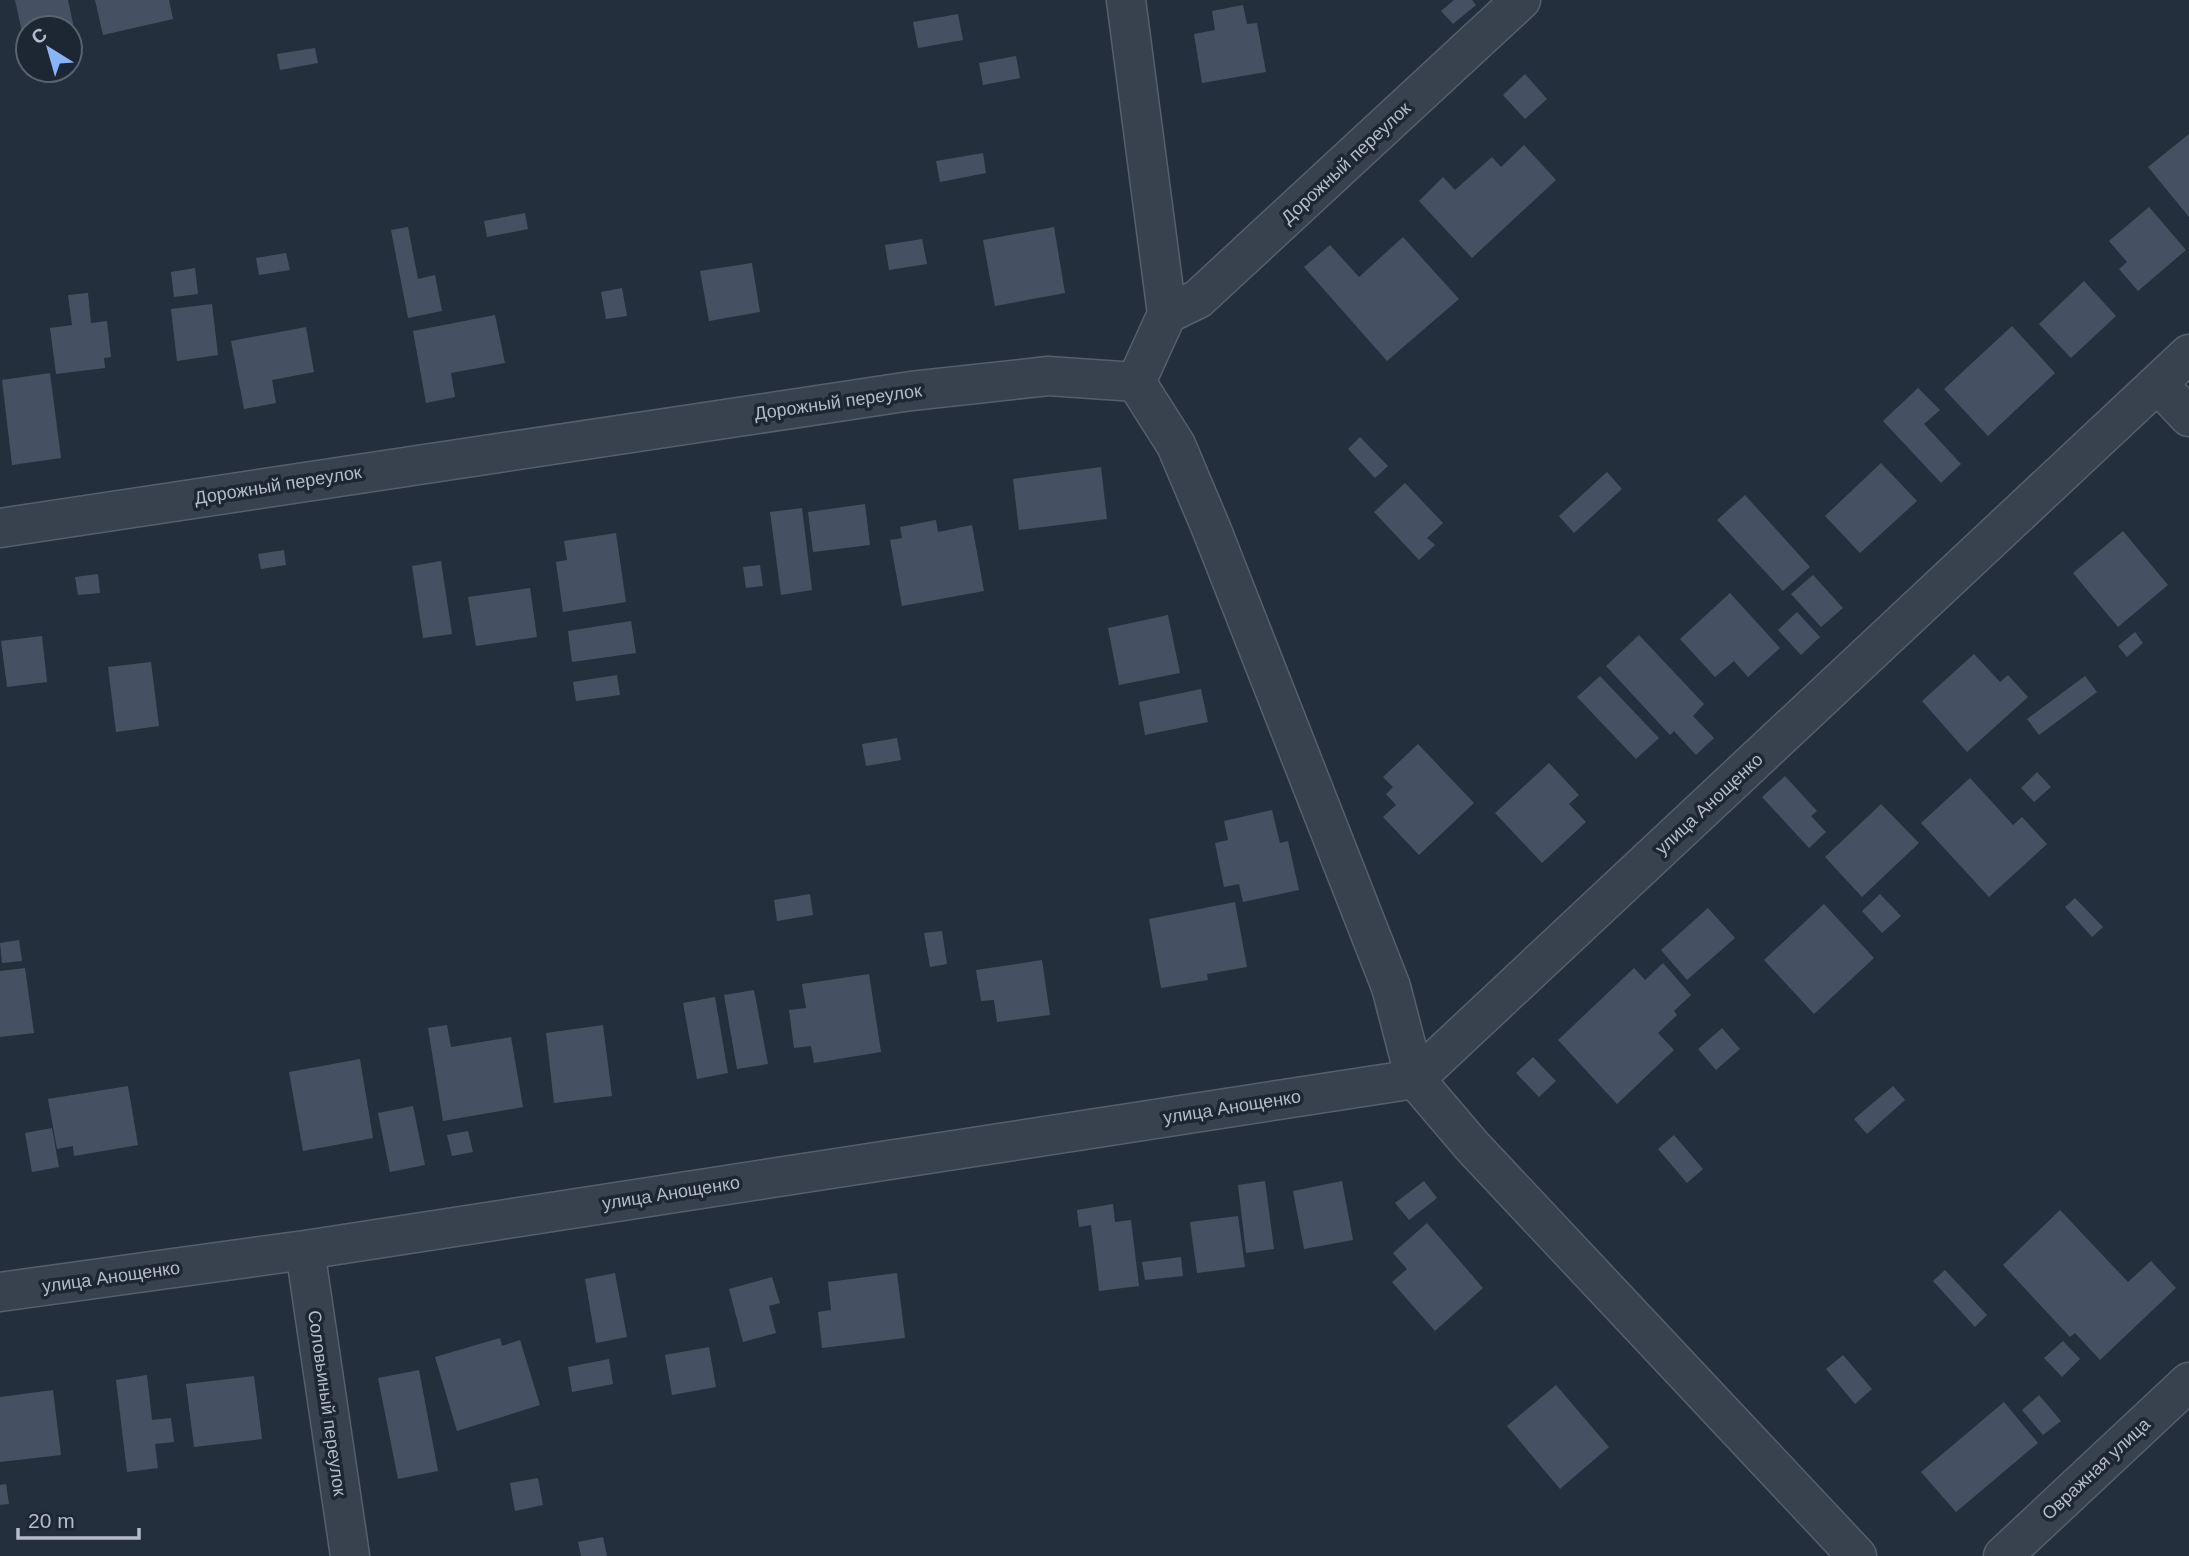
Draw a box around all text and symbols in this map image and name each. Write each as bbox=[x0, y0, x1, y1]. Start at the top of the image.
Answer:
north arrow bbox=[14, 14, 84, 84]
text: С bbox=[27, 23, 51, 48]
street label: Дорожный переулок bbox=[1277, 98, 1415, 228]
street label: Дорожный переулок bbox=[753, 380, 923, 424]
street label: Дорожный переулок bbox=[193, 462, 363, 508]
street label: улица Анощенко bbox=[1651, 749, 1767, 859]
street label: улица Анощенко bbox=[1162, 1086, 1302, 1128]
street label: улица Анощенко bbox=[601, 1172, 741, 1214]
street label: улица Анощенко bbox=[41, 1257, 181, 1297]
street label: Соловьиный переулок bbox=[304, 1309, 350, 1497]
street label: Овражная улица bbox=[2038, 1413, 2155, 1524]
scale bar bbox=[18, 1496, 138, 1540]
text: 20 m bbox=[28, 1509, 75, 1532]

